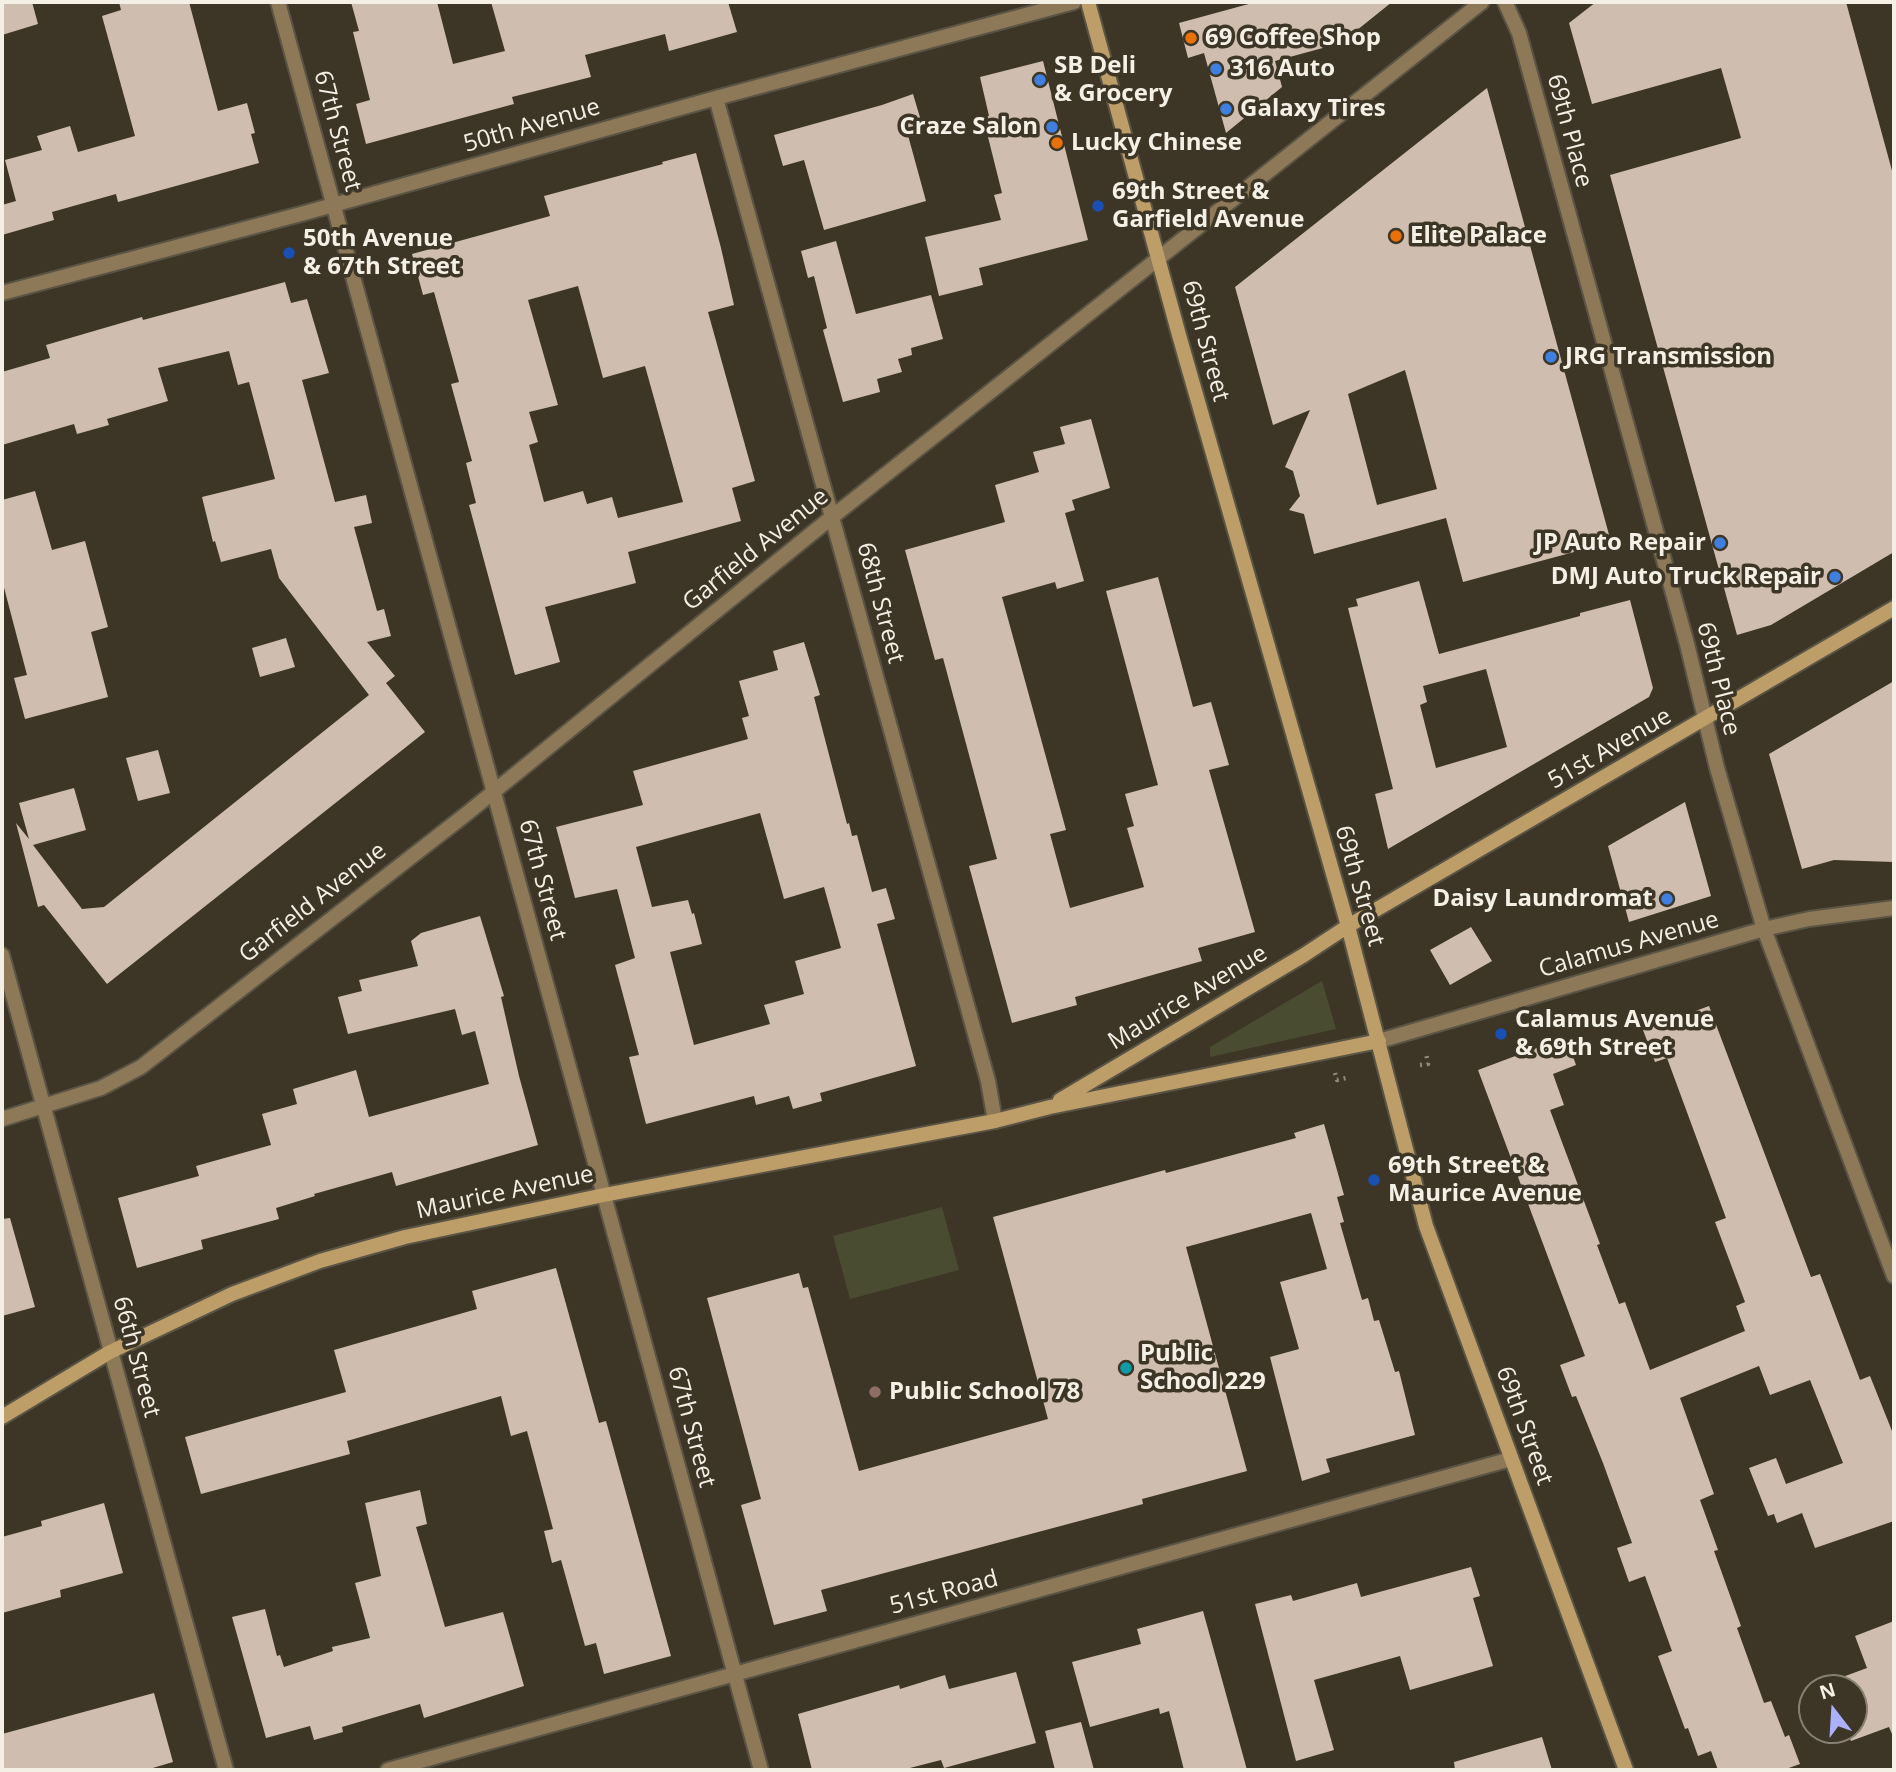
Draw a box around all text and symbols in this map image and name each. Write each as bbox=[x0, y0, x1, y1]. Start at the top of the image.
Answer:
place label: 69 Coffee Shop bbox=[1205, 24, 1381, 52]
marker: 69 Coffee Shop bbox=[1183, 30, 1199, 46]
place label: SB Deli & Grocery bbox=[1054, 52, 1172, 108]
place label: 316 Auto bbox=[1230, 55, 1335, 83]
marker: 316 Auto bbox=[1208, 61, 1224, 77]
street label: 67th Street bbox=[307, 67, 367, 195]
street label: 69th Place bbox=[1540, 71, 1598, 191]
marker: SB Deli & Grocery bbox=[1032, 72, 1048, 88]
street label: 50th Avenue bbox=[460, 93, 604, 159]
place label: Galaxy Tires bbox=[1240, 95, 1386, 123]
marker: Galaxy Tires bbox=[1218, 101, 1234, 117]
place label: Craze Salon bbox=[900, 113, 1038, 141]
marker: Craze Salon bbox=[1044, 119, 1060, 135]
place label: Lucky Chinese bbox=[1071, 129, 1242, 157]
marker: Lucky Chinese bbox=[1049, 135, 1065, 151]
place label: 69th Street & Garfield Avenue bbox=[1112, 178, 1304, 234]
marker: 69th Street & Garfield Avenue bbox=[1090, 198, 1106, 214]
place label: Elite Palace bbox=[1410, 222, 1547, 250]
place label: 50th Avenue & 67th Street bbox=[303, 225, 460, 281]
marker: Elite Palace bbox=[1388, 228, 1404, 244]
marker: 50th Avenue & 67th Street bbox=[281, 245, 297, 261]
street label: 69th Street bbox=[1175, 277, 1235, 405]
place label: JRG Transmission bbox=[1565, 343, 1772, 371]
marker: JRG Transmission bbox=[1543, 349, 1559, 365]
street label: Garfield Avenue bbox=[677, 483, 835, 617]
place label: JP Auto Repair bbox=[1535, 529, 1706, 557]
marker: JP Auto Repair bbox=[1712, 535, 1728, 551]
street label: 68th Street bbox=[850, 539, 910, 667]
place label: DMJ Auto Truck Repair bbox=[1551, 563, 1821, 591]
marker: DMJ Auto Truck Repair bbox=[1827, 569, 1843, 585]
street label: 69th Place bbox=[1690, 619, 1746, 739]
street label: 51st Avenue bbox=[1543, 702, 1677, 796]
street label: 67th Street bbox=[512, 816, 572, 944]
street label: 69th Street bbox=[1328, 822, 1390, 950]
street label: Garfield Avenue bbox=[234, 837, 392, 969]
place label: Daisy Laundromat bbox=[1433, 885, 1653, 913]
marker: Daisy Laundromat bbox=[1659, 891, 1675, 907]
street label: Calamus Avenue bbox=[1536, 906, 1722, 984]
street label: Maurice Avenue bbox=[1103, 939, 1273, 1057]
place label: Calamus Avenue & 69th Street bbox=[1515, 1006, 1714, 1062]
marker: Calamus Avenue & 69th Street bbox=[1493, 1026, 1509, 1042]
place label: 69th Street & Maurice Avenue bbox=[1388, 1152, 1582, 1208]
street label: Maurice Avenue bbox=[414, 1160, 596, 1226]
marker: 69th Street & Maurice Avenue bbox=[1366, 1172, 1382, 1188]
street label: 66th Street bbox=[106, 1293, 166, 1421]
place label: Public School 229 bbox=[1140, 1340, 1266, 1396]
marker: Public School 229 bbox=[1118, 1360, 1134, 1376]
street label: 67th Street bbox=[661, 1363, 721, 1491]
street label: 69th Street bbox=[1489, 1363, 1559, 1489]
place label: Public School 78 bbox=[889, 1378, 1080, 1406]
marker: Public School 78 bbox=[867, 1384, 883, 1400]
street label: 51st Road bbox=[887, 1565, 1001, 1621]
north arrow bbox=[1798, 1674, 1868, 1744]
text: N bbox=[1816, 1676, 1839, 1706]

